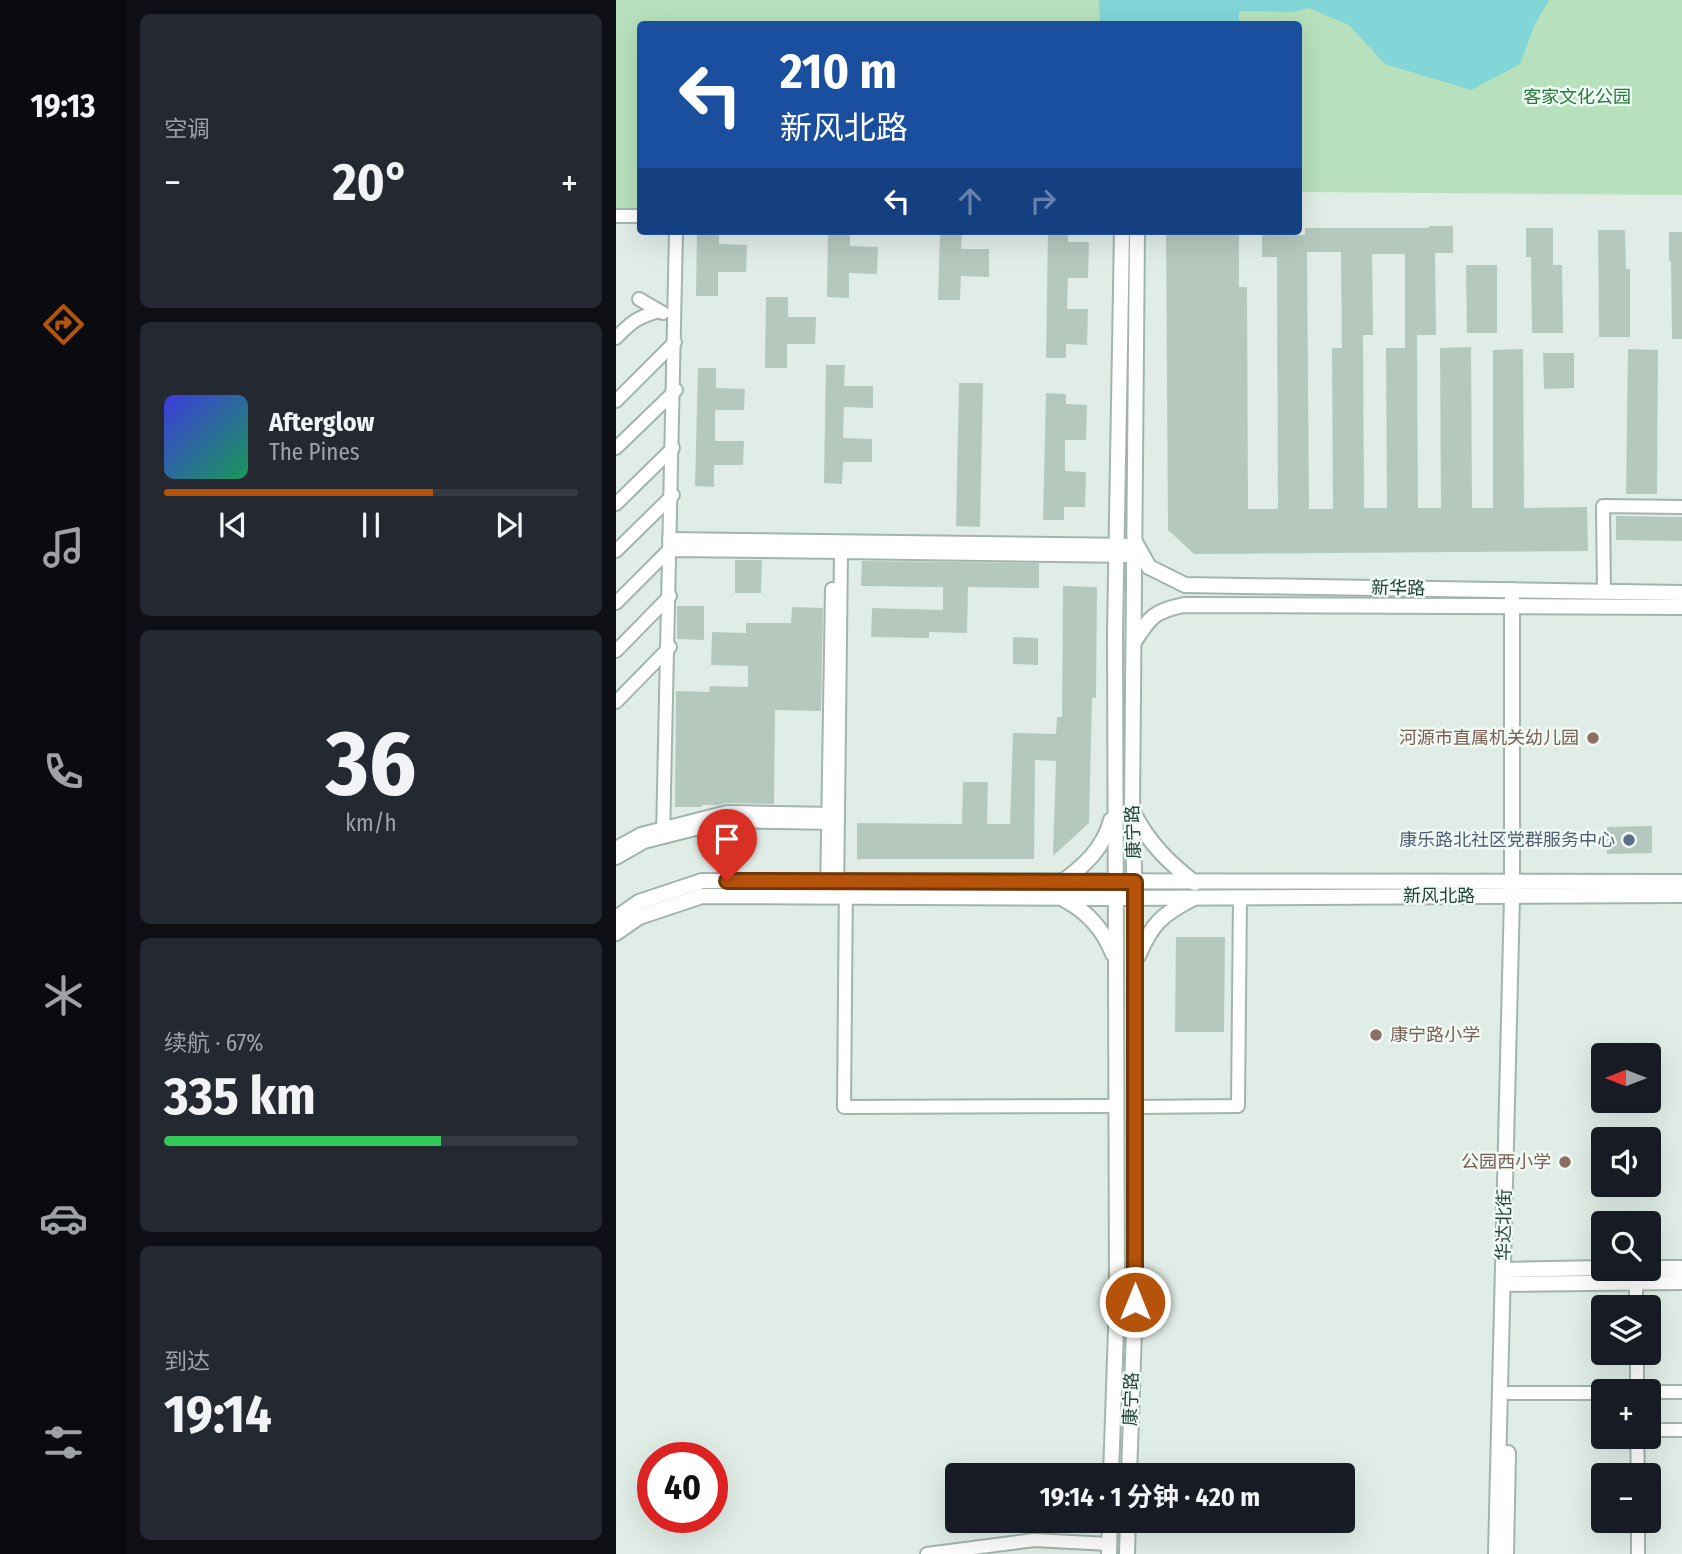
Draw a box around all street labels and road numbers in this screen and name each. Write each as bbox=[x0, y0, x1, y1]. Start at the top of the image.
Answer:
street label: 新华路 bbox=[1371, 577, 1425, 599]
street label: 康宁路 bbox=[1121, 805, 1145, 859]
street label: 新风北路 bbox=[1403, 885, 1475, 907]
street label: 华达北街 bbox=[1492, 1189, 1516, 1261]
street label: 康宁路 bbox=[1119, 1372, 1143, 1426]

